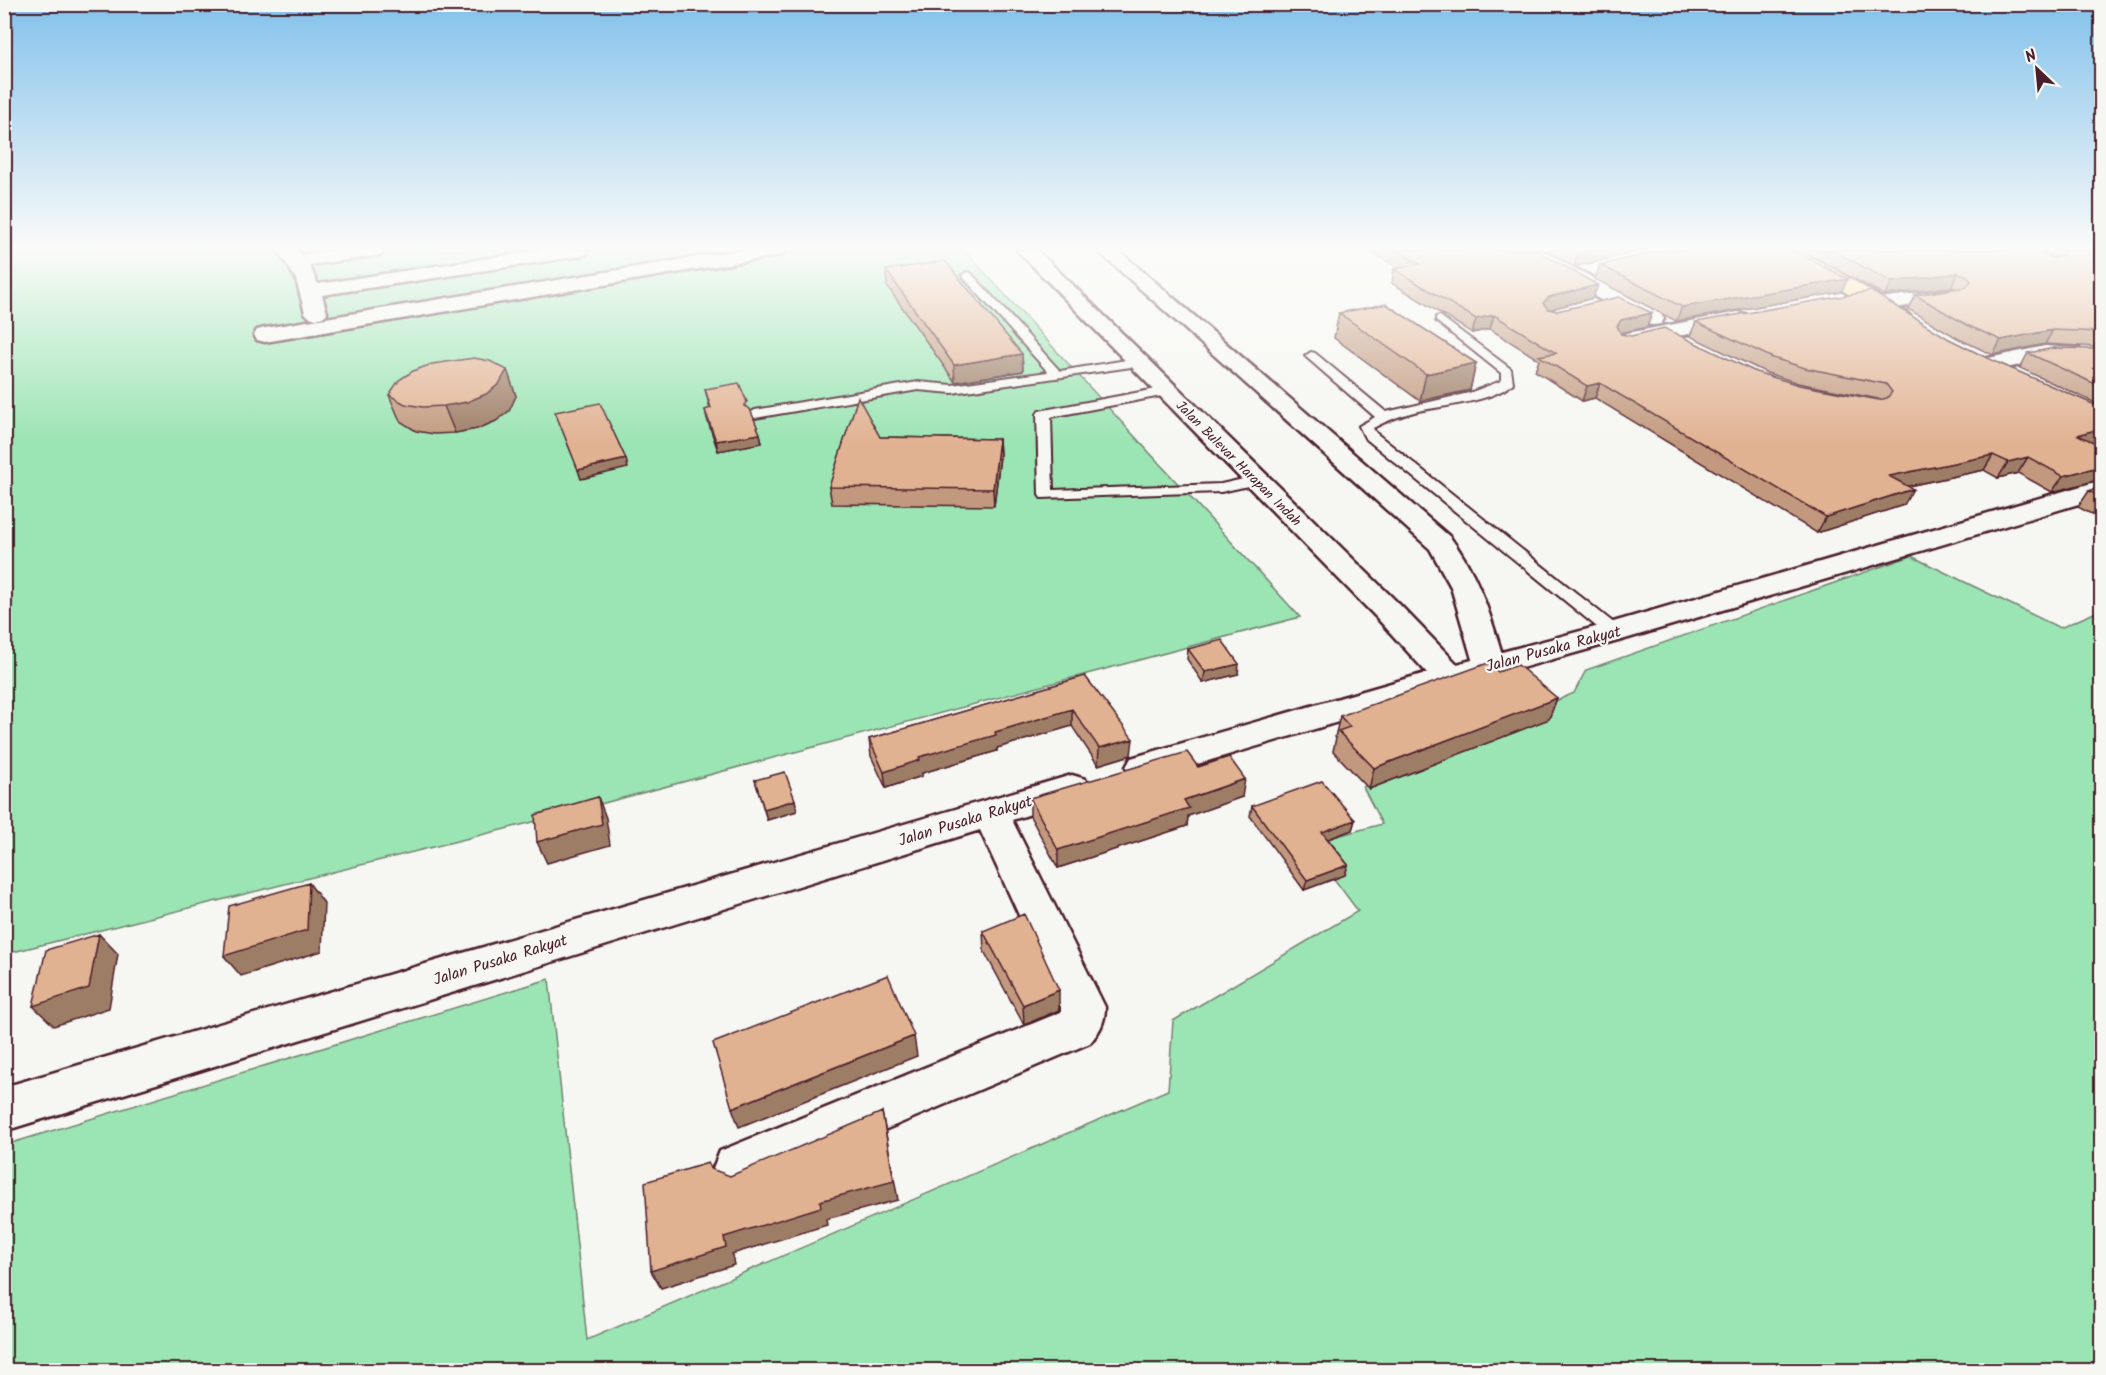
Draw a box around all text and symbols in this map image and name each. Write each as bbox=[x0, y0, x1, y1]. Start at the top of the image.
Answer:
north arrow bbox=[2007, 39, 2067, 99]
text: N bbox=[2021, 43, 2041, 70]
street label: Jalan Bulevar Harapan Indah bbox=[1170, 396, 1306, 532]
street label: Jalan Pusaka Rakyat bbox=[1483, 619, 1625, 680]
street label: Jalan Pusaka Rakyat bbox=[895, 789, 1036, 854]
street label: Jalan Pusaka Rakyat bbox=[430, 928, 571, 993]

